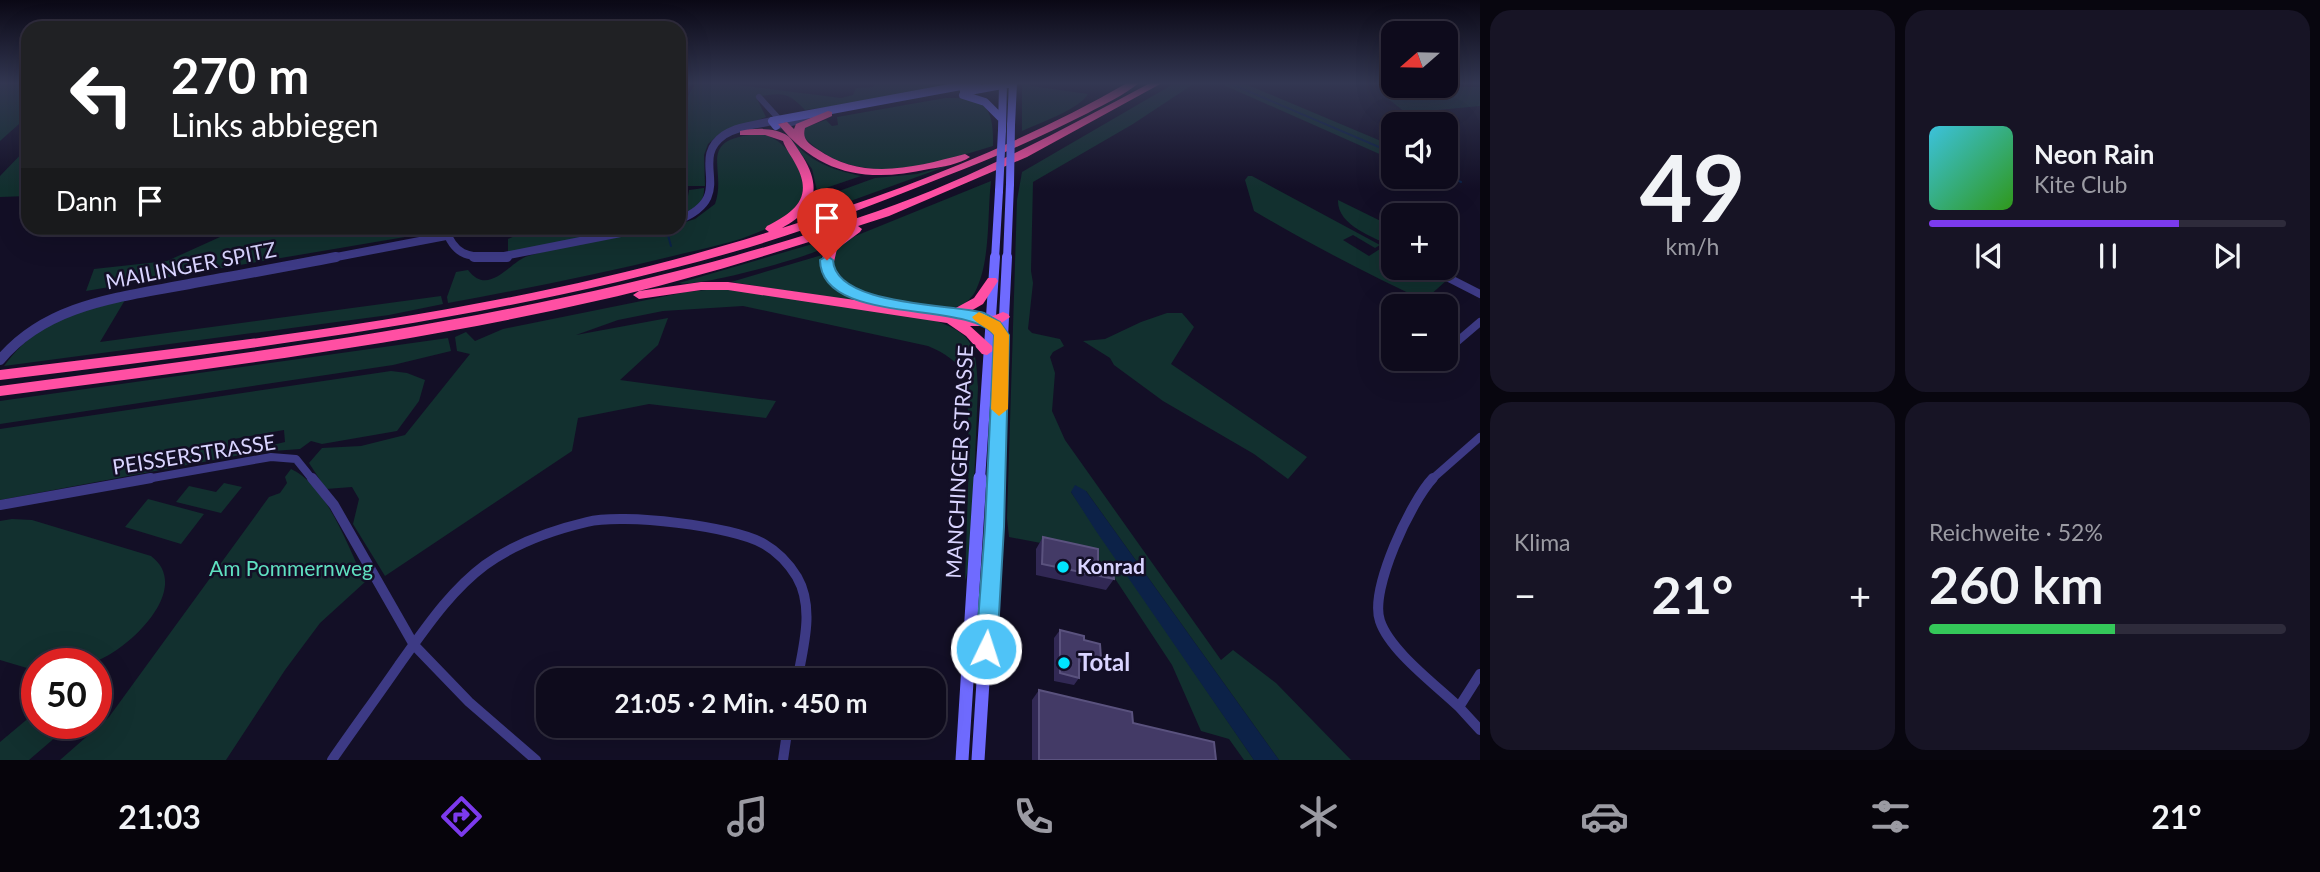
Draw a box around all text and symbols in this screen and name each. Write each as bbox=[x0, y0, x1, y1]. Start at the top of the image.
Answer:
north arrow bbox=[1381, 21, 1458, 98]
map controls bbox=[1381, 21, 1458, 371]
text: 270 m bbox=[171, 46, 309, 104]
icon: left bbox=[56, 49, 147, 140]
text: Links abbiegen bbox=[171, 105, 379, 144]
button: sound bbox=[1381, 112, 1458, 189]
text: 49 bbox=[1640, 132, 1745, 241]
text: Neon Rain bbox=[2034, 138, 2154, 170]
text: Kite Club bbox=[2034, 170, 2127, 198]
icon: arrive bbox=[131, 182, 169, 220]
text: Dann bbox=[56, 185, 117, 217]
pin bbox=[797, 188, 857, 260]
icon: arrive bbox=[808, 199, 846, 237]
button: + bbox=[1381, 203, 1458, 280]
text: km/h bbox=[1666, 232, 1719, 260]
street label: MAILINGER SPITZ bbox=[103, 236, 278, 293]
icon: previous bbox=[1970, 237, 2008, 275]
icon: pause bbox=[2089, 237, 2127, 275]
icon: next bbox=[2208, 237, 2246, 275]
button: − bbox=[1381, 294, 1458, 371]
street label: MANCHINGER STRASSE bbox=[940, 345, 977, 579]
street label: PEISSERSTRASSE bbox=[110, 428, 277, 479]
text: Reichweite · 52% bbox=[1929, 518, 2103, 546]
text: Klima bbox=[1514, 528, 1571, 556]
place label: Konrad bbox=[1077, 553, 1145, 578]
text: 260 km bbox=[1929, 553, 2103, 615]
park label: Am Pommernweg bbox=[209, 555, 373, 580]
marker: Konrad bbox=[1055, 559, 1071, 575]
text: 21° bbox=[1652, 563, 1733, 625]
text: − bbox=[1514, 572, 1536, 618]
text: + bbox=[1849, 572, 1871, 618]
position arrow bbox=[949, 612, 1023, 686]
place label: Total bbox=[1078, 647, 1130, 676]
speed limit sign: 50 bbox=[21, 648, 112, 739]
marker: Total bbox=[1056, 655, 1072, 671]
text: 21:05 · 2 Min. · 450 m bbox=[614, 687, 868, 719]
icon: directions bbox=[437, 792, 486, 841]
icon: music bbox=[723, 792, 772, 841]
icon: phone bbox=[1009, 792, 1058, 841]
icon: climate bbox=[1294, 792, 1343, 841]
icon: car bbox=[1580, 792, 1629, 841]
icon: filters bbox=[1866, 792, 1915, 841]
text: 21:03 bbox=[118, 797, 201, 836]
text: 21° bbox=[2151, 797, 2202, 836]

